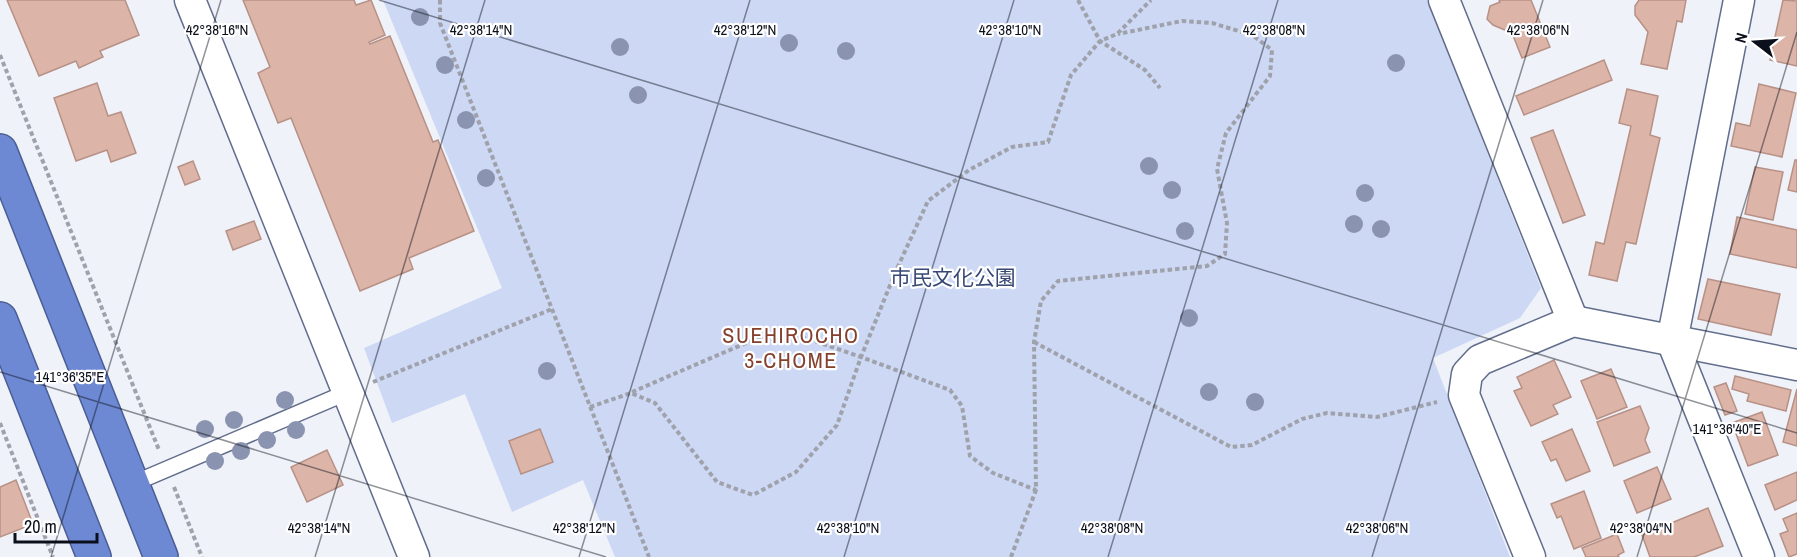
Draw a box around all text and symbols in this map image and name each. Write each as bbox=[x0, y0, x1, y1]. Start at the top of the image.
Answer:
north arrow bbox=[1725, 12, 1785, 72]
text: 42°38'16"N bbox=[186, 19, 248, 40]
text: 42°38'14"N bbox=[450, 19, 512, 40]
text: 42°38'12"N bbox=[714, 19, 776, 40]
text: 42°38'10"N bbox=[979, 19, 1041, 40]
text: 42°38'08"N bbox=[1243, 19, 1305, 40]
text: 42°38'06"N bbox=[1507, 19, 1569, 40]
text: N bbox=[1729, 30, 1753, 45]
park label: 市民文化公園 bbox=[890, 263, 1016, 292]
district label: SUEHIROCHO 3-CHOME bbox=[722, 320, 860, 375]
text: 141°36'35"E bbox=[36, 366, 104, 387]
text: 141°36'40"E bbox=[1693, 418, 1761, 439]
scale bar bbox=[15, 506, 98, 544]
text: 20 m bbox=[24, 514, 57, 539]
text: 42°38'14"N bbox=[288, 517, 350, 538]
text: 42°38'12"N bbox=[553, 517, 615, 538]
text: 42°38'10"N bbox=[817, 517, 879, 538]
text: 42°38'08"N bbox=[1081, 517, 1143, 538]
text: 42°38'06"N bbox=[1346, 517, 1408, 538]
text: 42°38'04"N bbox=[1610, 517, 1672, 538]

